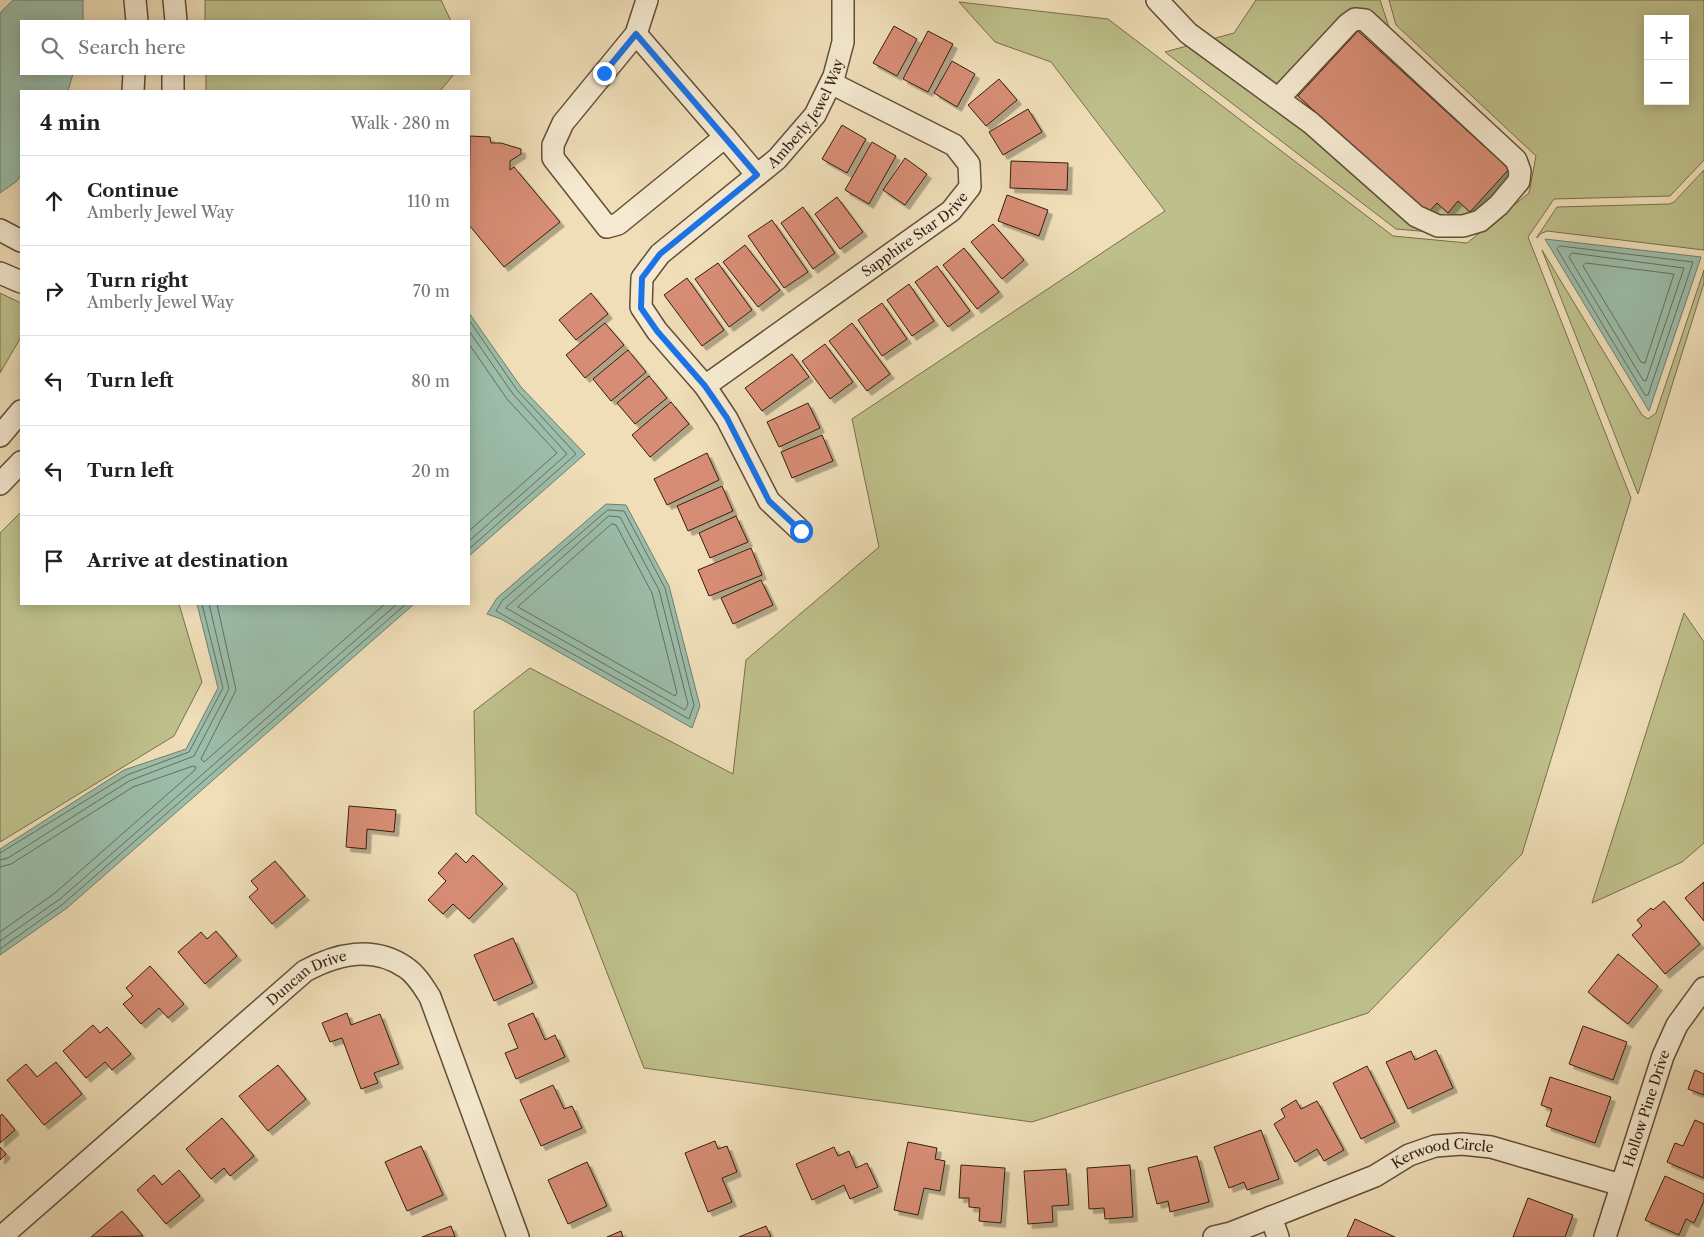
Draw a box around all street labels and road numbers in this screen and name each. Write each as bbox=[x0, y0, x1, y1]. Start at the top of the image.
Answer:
street label: Amberly Jewel Way bbox=[763, 57, 847, 173]
street label: Sapphire Star Drive bbox=[858, 188, 972, 281]
street label: Duncan Drive bbox=[263, 947, 348, 1009]
street label: Hollow Pine Drive bbox=[1619, 1047, 1674, 1169]
street label: Kerwood Circle bbox=[1388, 1135, 1495, 1173]

